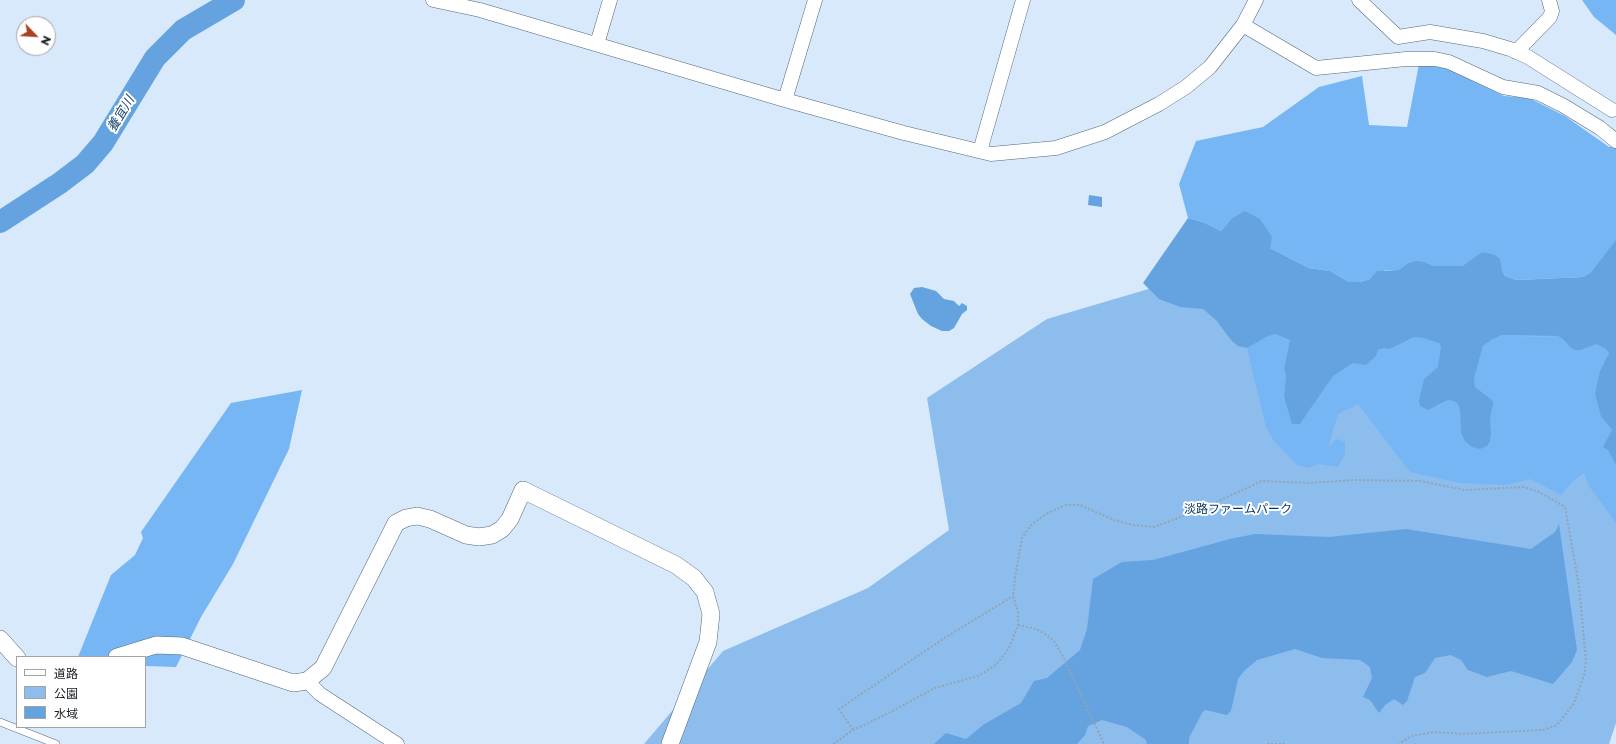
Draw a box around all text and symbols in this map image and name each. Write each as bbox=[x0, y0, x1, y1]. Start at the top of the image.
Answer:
north arrow bbox=[16, 16, 56, 56]
text: N bbox=[38, 34, 54, 48]
water label: 養宜川 bbox=[104, 93, 138, 135]
park label: 淡路ファームパーク bbox=[1184, 502, 1292, 516]
legend bbox=[16, 656, 146, 728]
text: 道路 bbox=[54, 666, 78, 681]
text: 公園 bbox=[54, 686, 78, 701]
text: 水域 bbox=[54, 706, 78, 721]

